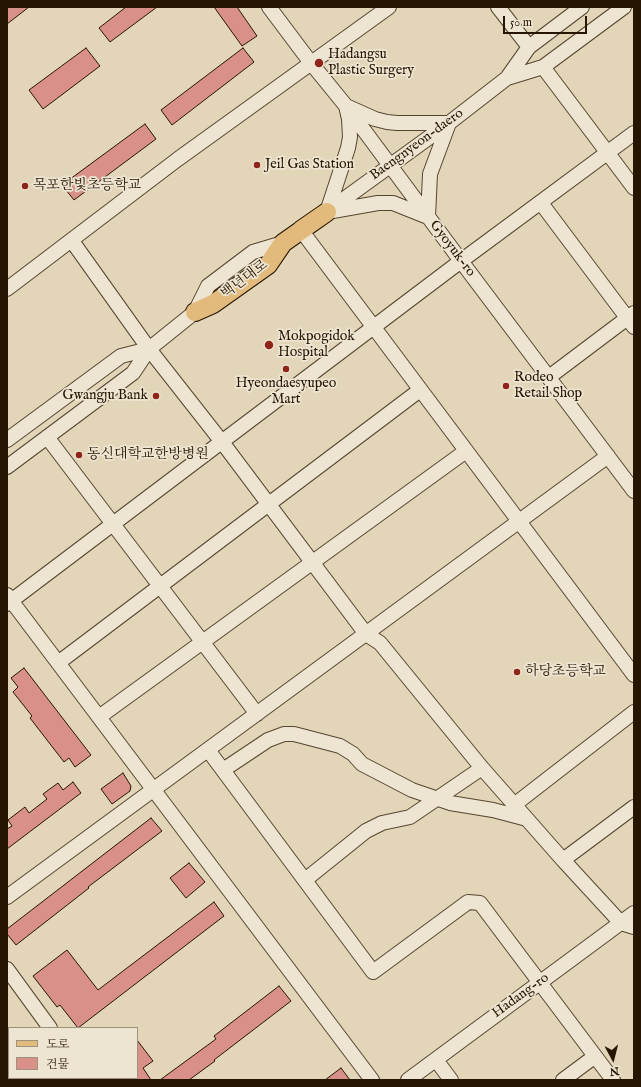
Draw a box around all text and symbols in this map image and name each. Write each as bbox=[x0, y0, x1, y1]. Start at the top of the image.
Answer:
scale bar bbox=[505, 8, 589, 34]
text: 50 m bbox=[510, 15, 532, 30]
place label: Hadangsu Plastic Surgery bbox=[328, 47, 414, 80]
marker: Hadangsu Plastic Surgery bbox=[313, 57, 325, 69]
street label: Baengnyeon-daero bbox=[367, 105, 467, 185]
place label: Jeil Gas Station bbox=[265, 157, 354, 173]
marker: Jeil Gas Station bbox=[252, 160, 262, 170]
place label: 목포한빛초등학교 bbox=[33, 178, 141, 194]
marker: 목포한빛초등학교 bbox=[20, 181, 30, 191]
street label: Gyoyuk-ro bbox=[425, 218, 479, 280]
street label: 백년대로 bbox=[218, 257, 272, 303]
place label: Mokpogidok Hospital bbox=[278, 329, 355, 362]
marker: Mokpogidok Hospital bbox=[263, 339, 275, 351]
marker: Hyeondaesyupeo Mart bbox=[281, 364, 291, 374]
place label: Rodeo Retail Shop bbox=[514, 370, 582, 402]
place label: Hyeondaesyupeo Mart bbox=[236, 376, 336, 408]
marker: Rodeo Retail Shop bbox=[501, 381, 511, 391]
place label: Gwangju Bank bbox=[63, 388, 148, 404]
marker: Gwangju Bank bbox=[151, 391, 161, 401]
place label: 동신대학교한방병원 bbox=[87, 447, 209, 463]
marker: 동신대학교한방병원 bbox=[74, 450, 84, 460]
place label: 하당초등학교 bbox=[525, 664, 606, 680]
marker: 하당초등학교 bbox=[512, 667, 522, 677]
street label: Hadang-ro bbox=[489, 970, 553, 1022]
legend bbox=[8, 1027, 138, 1079]
text: 도로 bbox=[46, 1037, 69, 1052]
north arrow bbox=[593, 1039, 633, 1079]
text: 건물 bbox=[46, 1057, 69, 1072]
text: N bbox=[609, 1063, 620, 1078]

